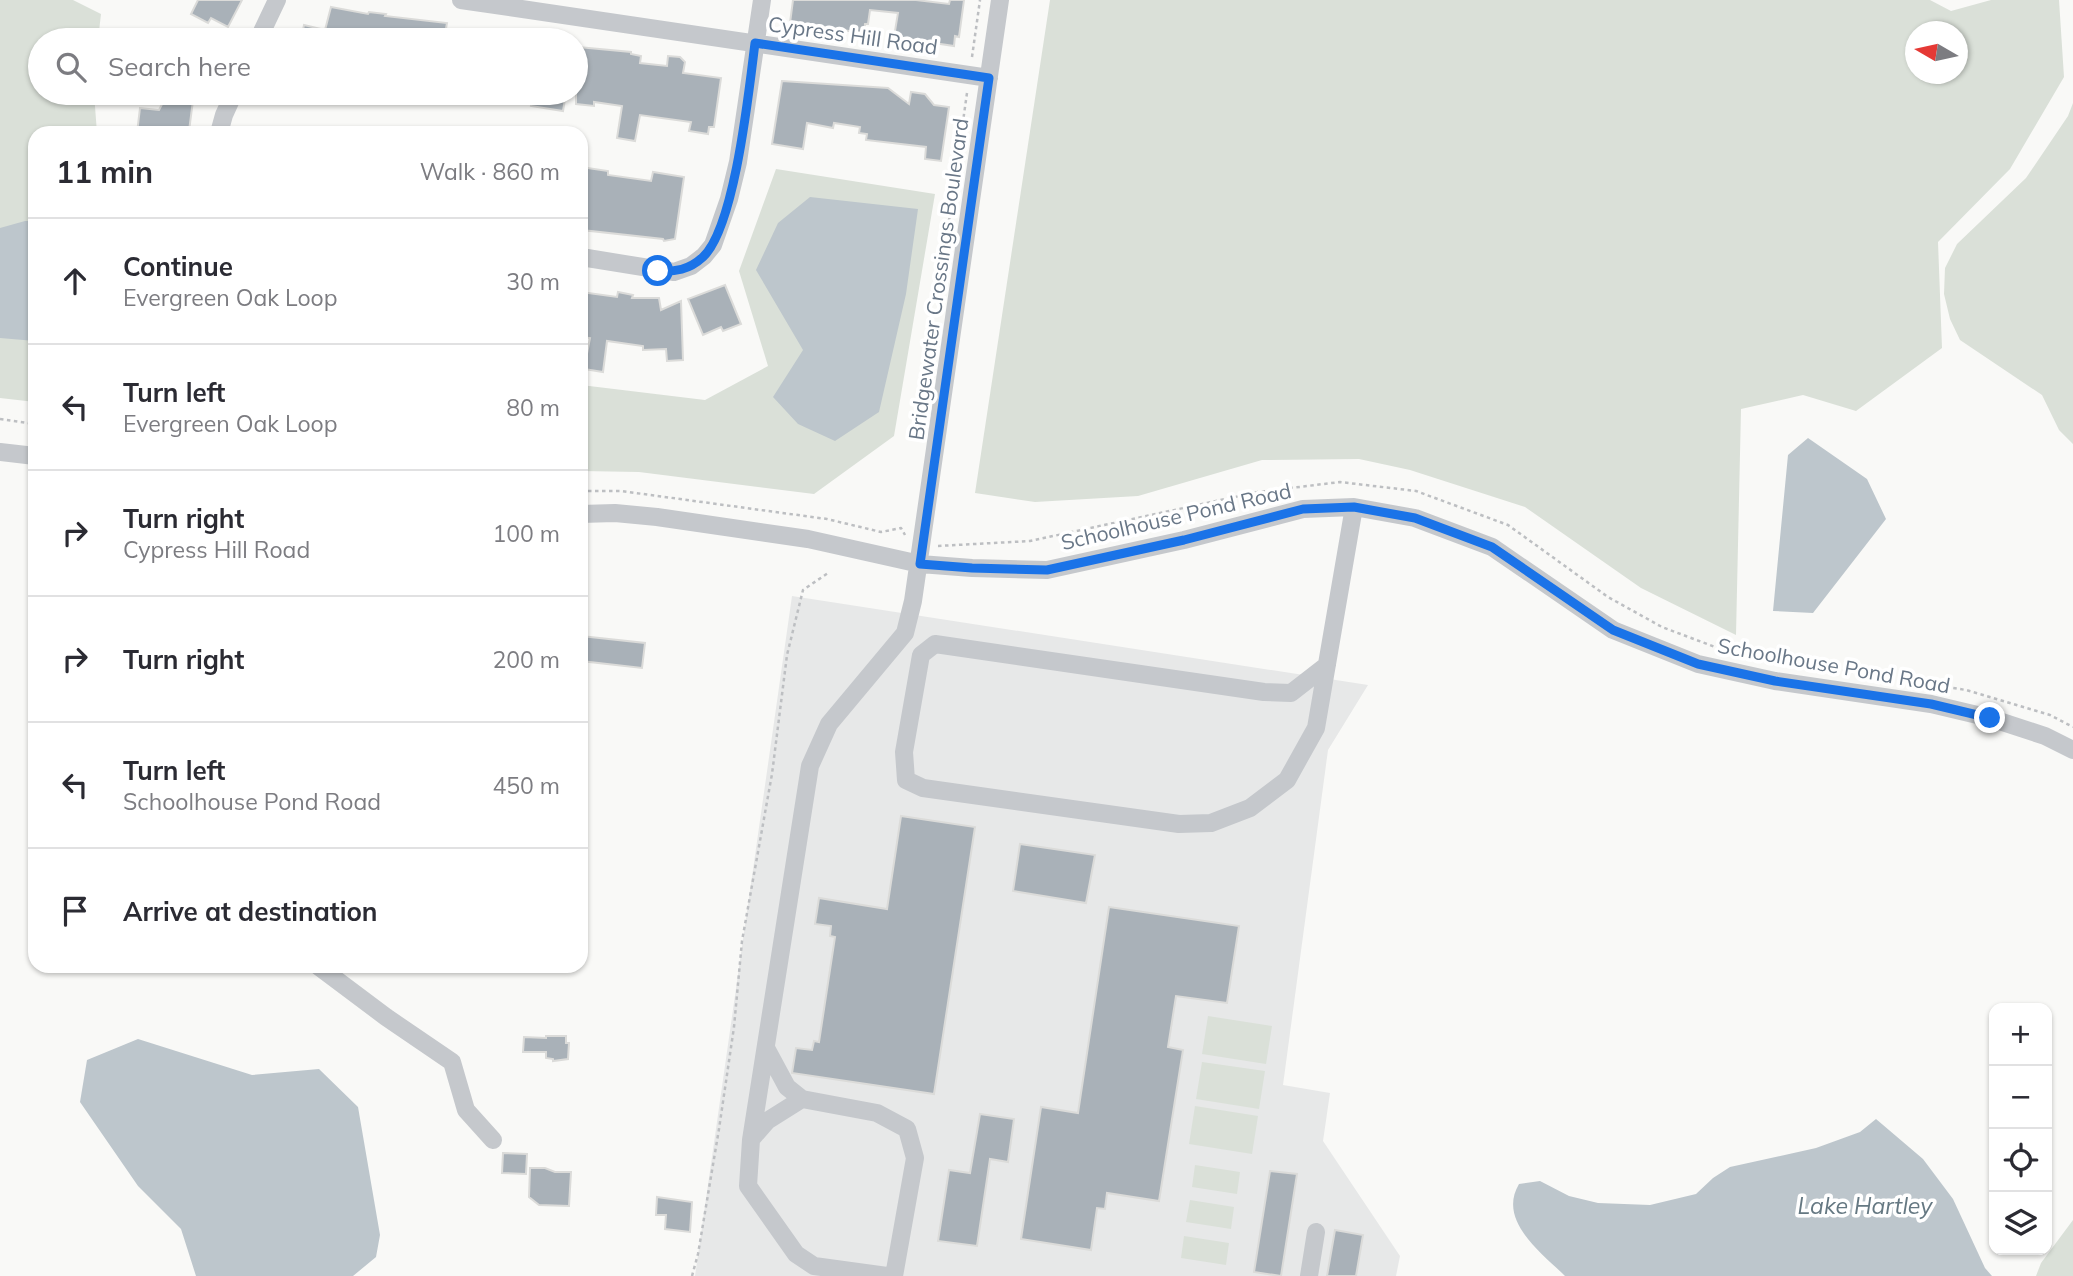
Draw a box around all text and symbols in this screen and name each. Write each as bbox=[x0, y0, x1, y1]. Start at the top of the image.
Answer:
street label: Cypress Hill Road bbox=[767, 10, 939, 60]
north arrow bbox=[1905, 21, 1968, 84]
search box bbox=[28, 28, 588, 105]
icon: search bbox=[52, 48, 90, 86]
text: Search here bbox=[108, 50, 251, 83]
street label: Bridgewater Crossings Boulevard bbox=[903, 116, 973, 442]
text: 11 min bbox=[56, 153, 153, 191]
text: Walk · 860 m bbox=[420, 157, 560, 186]
text: Continue bbox=[123, 250, 233, 283]
route start bbox=[642, 255, 673, 286]
icon: ahead bbox=[56, 262, 94, 300]
text: 30 m bbox=[506, 267, 560, 296]
text: Evergreen Oak Loop bbox=[123, 283, 338, 312]
text: Turn left bbox=[123, 376, 225, 409]
icon: left bbox=[56, 388, 94, 426]
text: 80 m bbox=[506, 393, 560, 422]
text: Evergreen Oak Loop bbox=[123, 409, 338, 438]
street label: Schoolhouse Pond Road bbox=[1058, 477, 1294, 555]
text: Turn right bbox=[123, 502, 244, 535]
icon: right bbox=[56, 514, 94, 552]
text: 100 m bbox=[492, 519, 560, 548]
text: Cypress Hill Road bbox=[123, 535, 310, 564]
street label: Schoolhouse Pond Road bbox=[1716, 632, 1952, 698]
icon: right bbox=[56, 640, 94, 678]
text: Turn right bbox=[123, 643, 244, 676]
text: 200 m bbox=[492, 645, 560, 674]
route end bbox=[1974, 702, 2005, 733]
text: Turn left bbox=[123, 754, 225, 787]
icon: left bbox=[56, 766, 94, 804]
text: 450 m bbox=[492, 771, 560, 800]
text: Schoolhouse Pond Road bbox=[123, 787, 381, 816]
icon: arrive bbox=[56, 892, 94, 930]
text: Arrive at destination bbox=[123, 895, 378, 928]
map controls bbox=[1989, 1003, 2052, 1255]
button: + bbox=[1989, 1003, 2052, 1066]
button: − bbox=[1989, 1066, 2052, 1129]
button: locate bbox=[1989, 1129, 2052, 1192]
water label: Lake Hartley bbox=[1798, 1191, 1933, 1220]
button: layers bbox=[1989, 1192, 2052, 1255]

